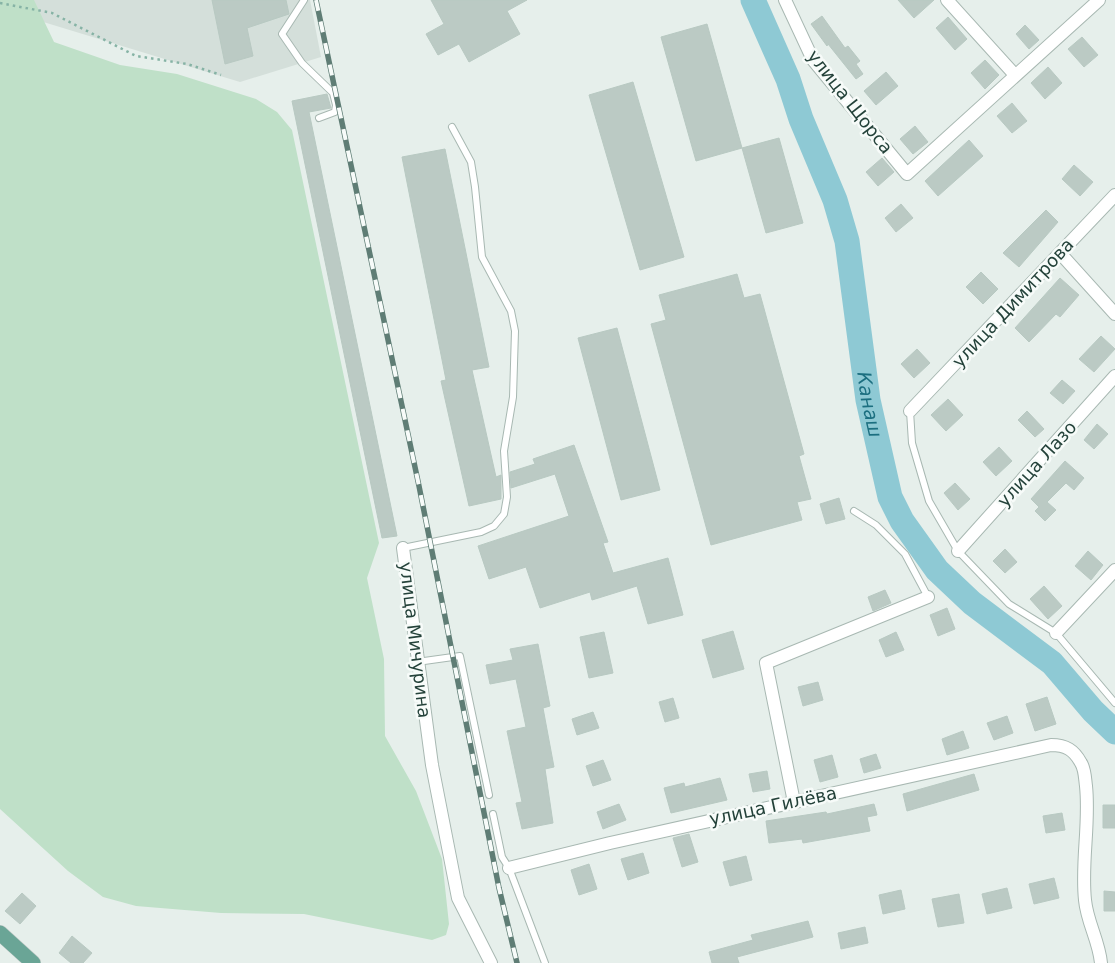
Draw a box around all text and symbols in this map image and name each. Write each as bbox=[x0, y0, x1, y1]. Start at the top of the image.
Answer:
street label: улица Щорса bbox=[803, 46, 897, 158]
street label: улица Димитрова bbox=[948, 234, 1078, 371]
water label: Канаш bbox=[853, 370, 887, 439]
street label: улица Лазо bbox=[993, 417, 1081, 511]
street label: улица Мичурина bbox=[395, 561, 436, 719]
street label: улица Гилёва bbox=[707, 782, 839, 829]

